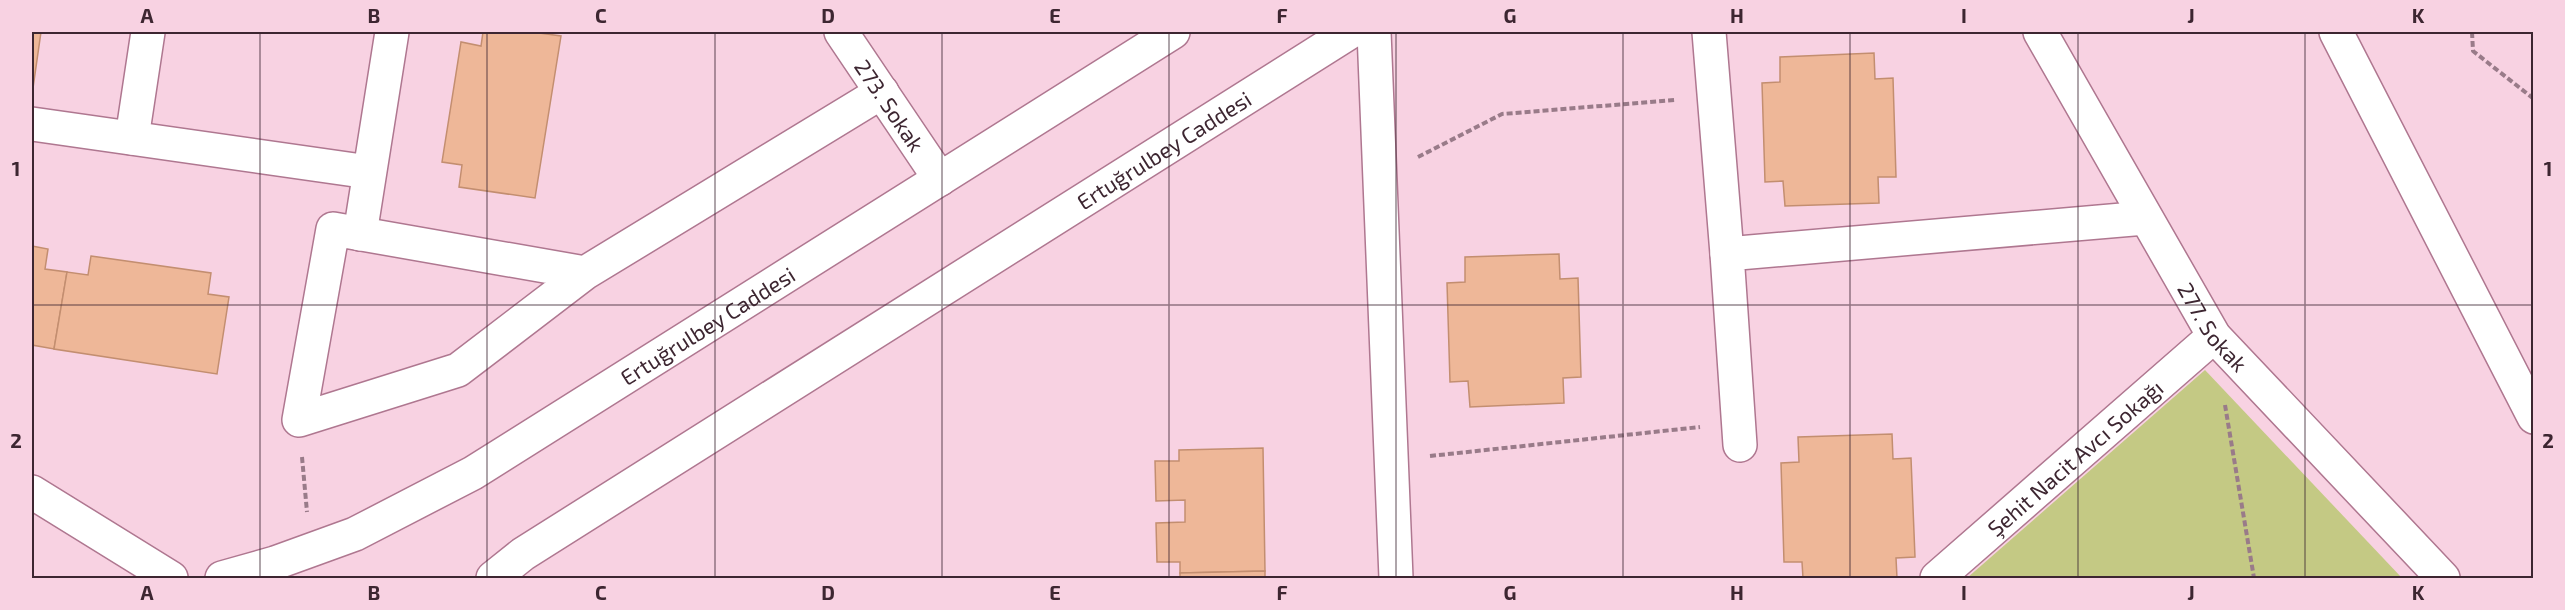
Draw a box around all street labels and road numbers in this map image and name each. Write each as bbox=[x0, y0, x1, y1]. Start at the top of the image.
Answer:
street label: 273. Sokak bbox=[850, 54, 930, 156]
street label: Ertuğrulbey Caddesi bbox=[1072, 85, 1256, 214]
street label: Ertuğrulbey Caddesi bbox=[615, 261, 799, 390]
street label: 277. Sokak bbox=[2173, 278, 2253, 376]
street label: Şehit Nacit Avcı Sokağı bbox=[1982, 374, 2168, 543]

